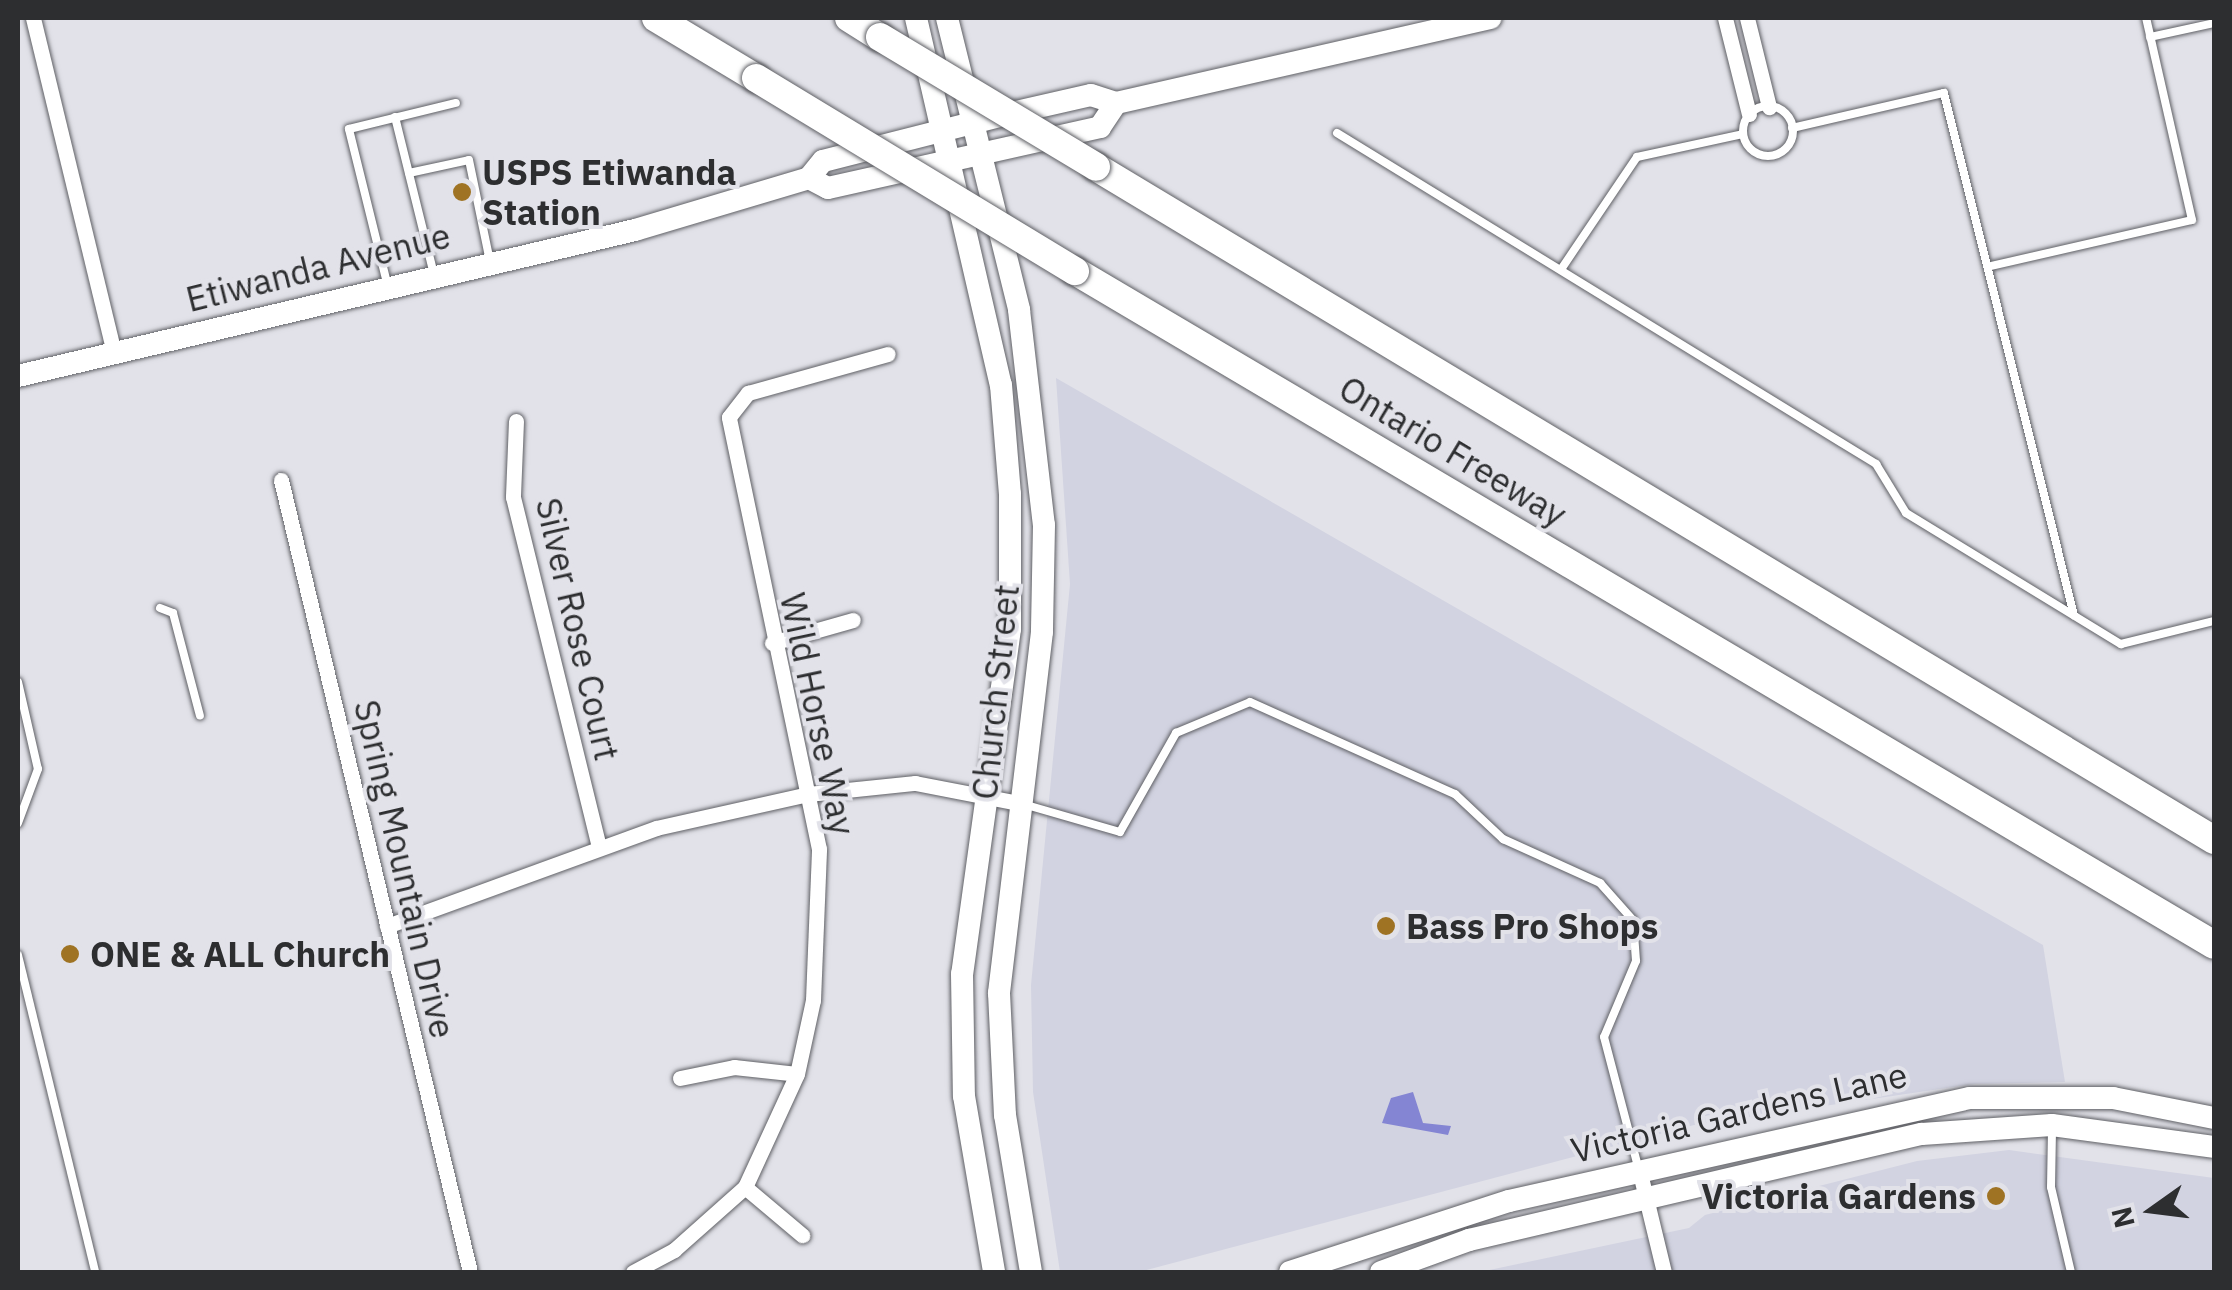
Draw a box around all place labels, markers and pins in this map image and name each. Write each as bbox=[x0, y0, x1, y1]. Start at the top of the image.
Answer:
place label: USPS Etiwanda Station bbox=[482, 151, 736, 233]
marker: USPS Etiwanda Station bbox=[451, 181, 473, 203]
place label: Bass Pro Shops bbox=[1406, 905, 1658, 947]
marker: Bass Pro Shops bbox=[1375, 915, 1397, 937]
place label: ONE & ALL Church bbox=[90, 933, 390, 975]
marker: ONE & ALL Church bbox=[59, 943, 81, 965]
place label: Victoria Gardens bbox=[1701, 1175, 1976, 1217]
marker: Victoria Gardens bbox=[1985, 1185, 2007, 1207]

